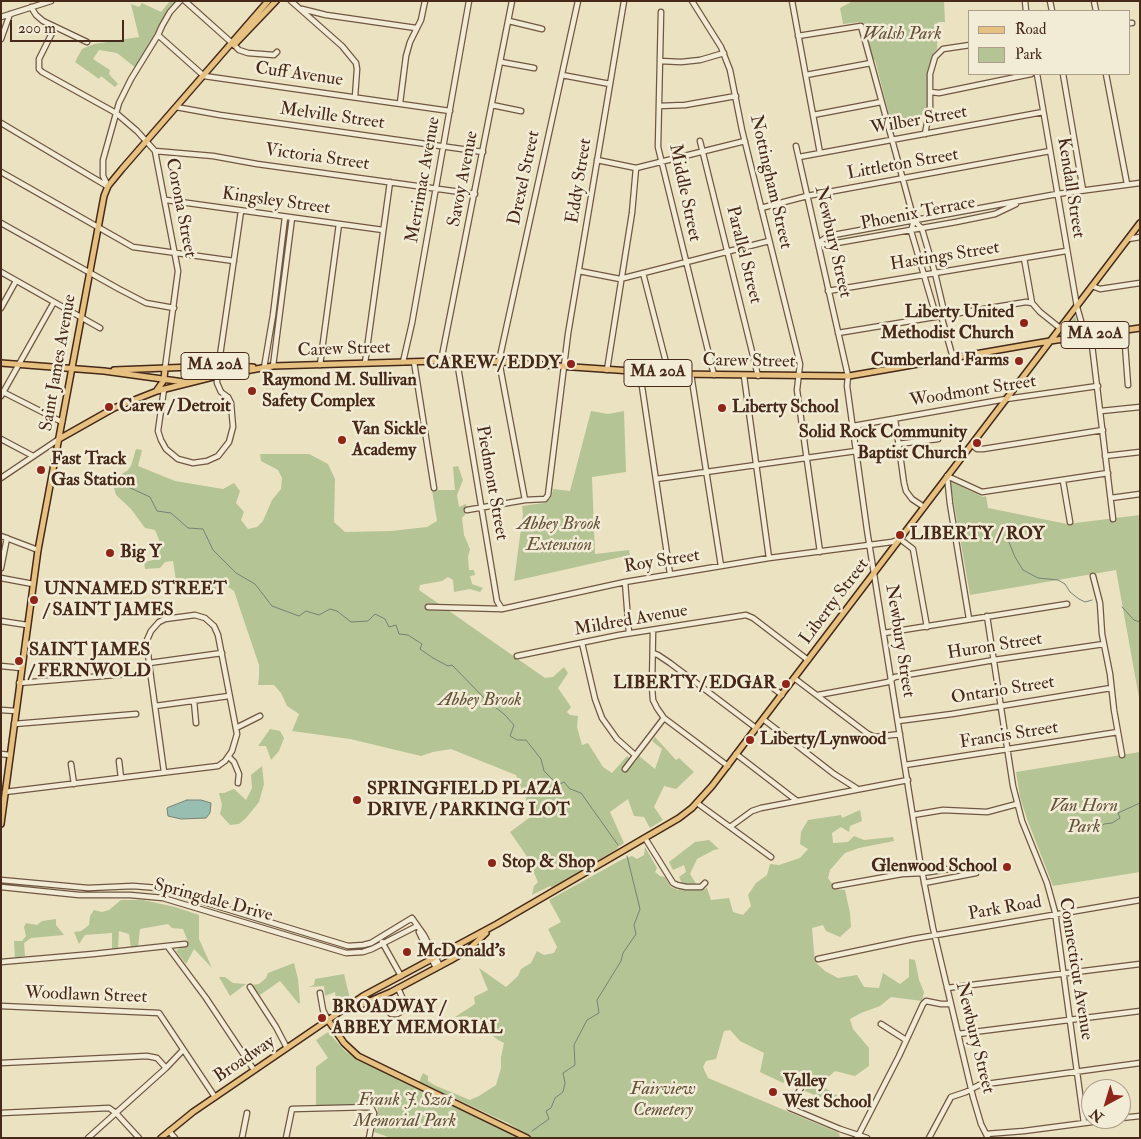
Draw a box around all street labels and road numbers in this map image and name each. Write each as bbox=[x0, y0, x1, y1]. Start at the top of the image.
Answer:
street label: Cuff Avenue bbox=[254, 58, 344, 92]
street label: Melville Street bbox=[278, 99, 386, 135]
street label: Wilber Street bbox=[869, 102, 969, 140]
street label: Nottingham Street bbox=[744, 113, 796, 251]
street label: Merrimac Avenue bbox=[402, 115, 446, 245]
street label: Savoy Avenue bbox=[444, 129, 484, 229]
street label: Drexel Street bbox=[504, 129, 546, 227]
street label: Kendall Street bbox=[1051, 136, 1089, 240]
street label: Eddy Street bbox=[563, 137, 597, 225]
street label: Victoria Street bbox=[263, 140, 371, 176]
street label: Middle Street bbox=[663, 142, 705, 244]
street label: Littleton Street bbox=[846, 145, 960, 185]
street label: Corona Street bbox=[160, 156, 200, 260]
street label: Kingsley Street bbox=[221, 184, 331, 220]
street label: Newbury Street bbox=[809, 184, 855, 300]
street label: Phoenix Terrace bbox=[859, 192, 977, 236]
street label: Parallel Street bbox=[720, 204, 766, 306]
street label: Hastings Street bbox=[889, 238, 1001, 276]
street label: Saint James Avenue bbox=[36, 293, 82, 433]
road number: MA 20A bbox=[1061, 322, 1129, 348]
street label: Carew Street bbox=[297, 338, 391, 362]
street label: Carew Street bbox=[702, 350, 796, 374]
road number: MA 20A bbox=[181, 352, 249, 380]
road number: MA 20A bbox=[624, 359, 692, 386]
street label: Woodmont Street bbox=[908, 371, 1038, 413]
street label: Piedmont Street bbox=[470, 424, 512, 542]
street label: Roy Street bbox=[623, 545, 701, 579]
street label: Liberty Street bbox=[796, 555, 874, 649]
street label: Newbury Street bbox=[879, 583, 919, 699]
street label: Mildred Avenue bbox=[573, 600, 689, 642]
street label: Huron Street bbox=[946, 629, 1044, 665]
street label: Ontario Street bbox=[950, 672, 1056, 710]
street label: Francis Street bbox=[958, 718, 1060, 754]
street label: Springdale Drive bbox=[151, 875, 275, 927]
street label: Park Road bbox=[967, 892, 1043, 926]
street label: Connecticut Avenue bbox=[1053, 896, 1097, 1042]
street label: Newbury Street bbox=[950, 980, 998, 1096]
street label: Woodlawn Street bbox=[25, 983, 147, 1009]
street label: Broadway bbox=[210, 1032, 280, 1088]

